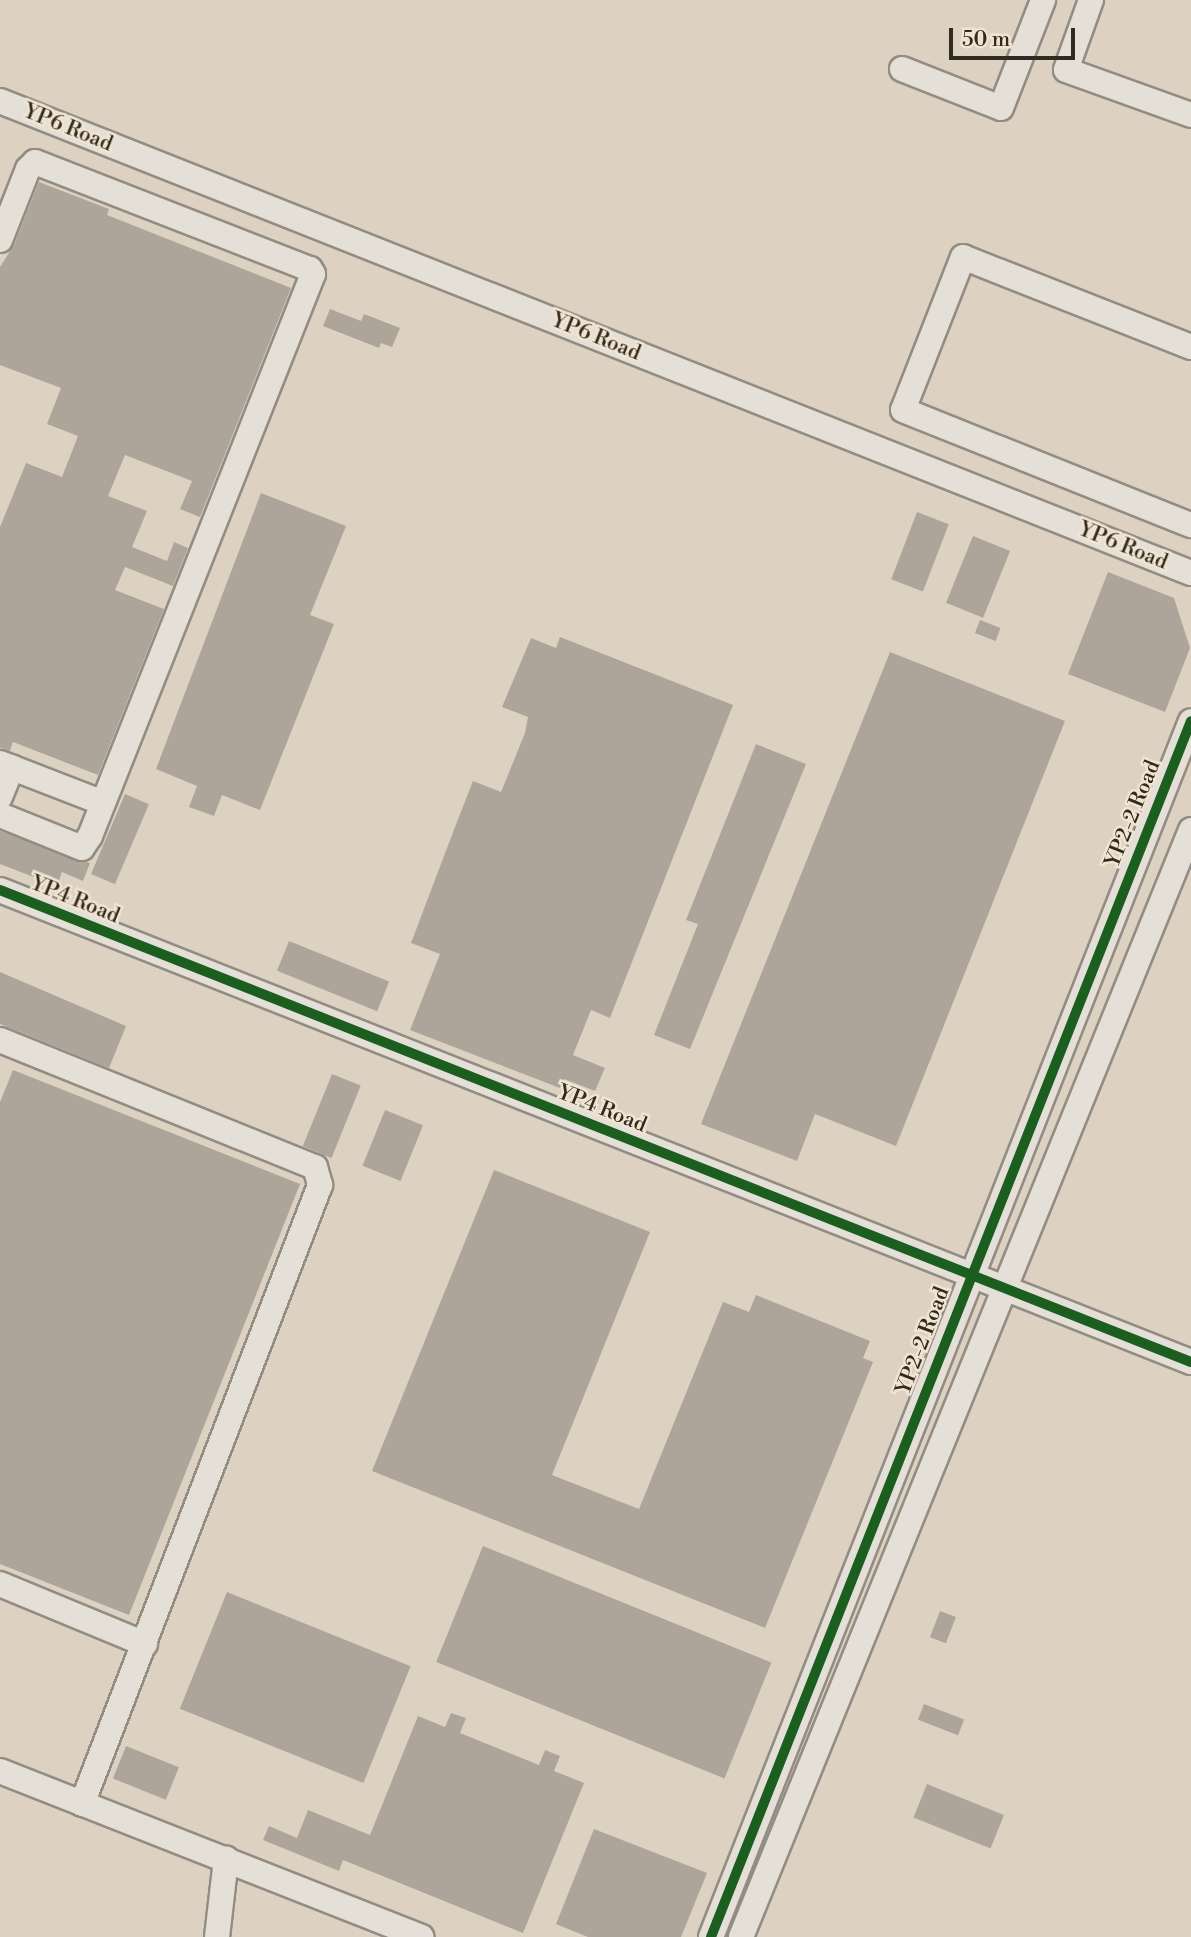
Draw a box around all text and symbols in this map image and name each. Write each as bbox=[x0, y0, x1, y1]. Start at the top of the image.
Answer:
scale bar bbox=[953, 14, 1079, 58]
text: 50 m bbox=[962, 27, 1010, 53]
street label: YP6 Road bbox=[20, 99, 116, 157]
street label: YP6 Road bbox=[548, 308, 644, 366]
street label: YP6 Road bbox=[1075, 517, 1171, 575]
street label: YP2-2 Road bbox=[1100, 757, 1166, 871]
street label: YP4 Road bbox=[27, 871, 123, 929]
street label: YP4 Road bbox=[554, 1080, 650, 1138]
street label: YP2-2 Road bbox=[891, 1284, 955, 1398]

